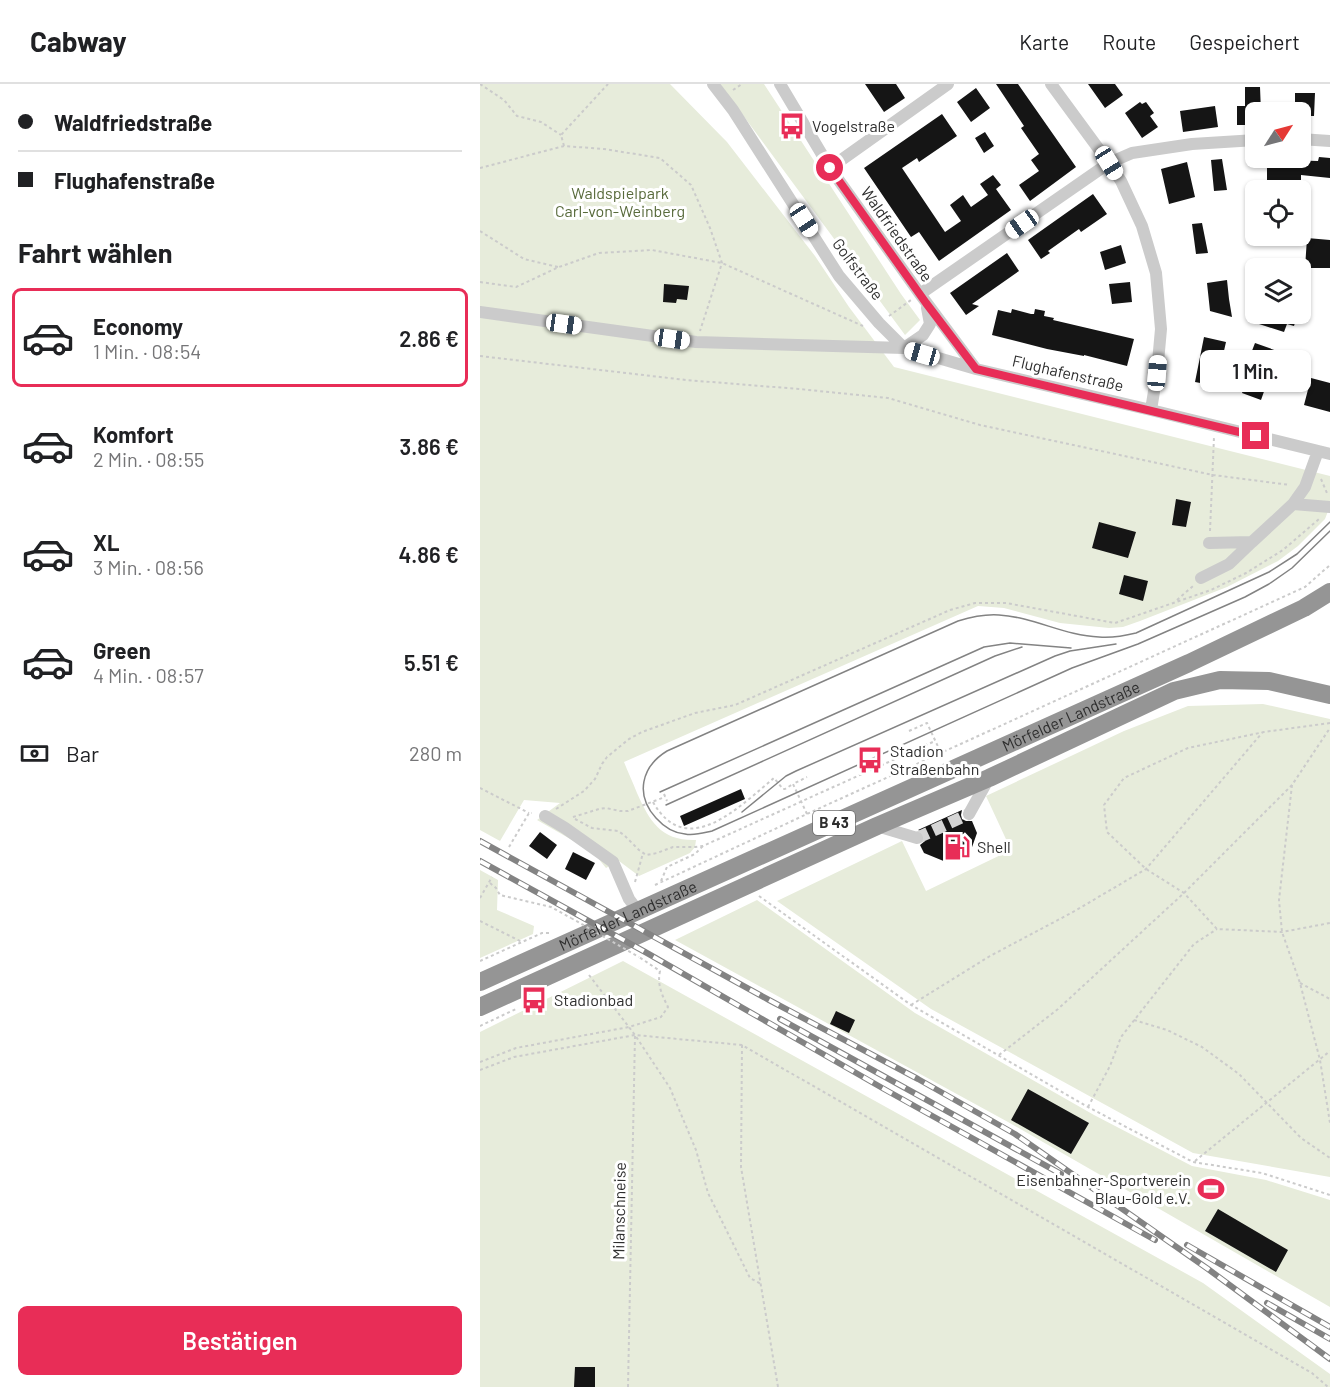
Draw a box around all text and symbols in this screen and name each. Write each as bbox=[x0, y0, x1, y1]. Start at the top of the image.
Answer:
text: Cabway bbox=[30, 24, 127, 58]
text: Karte bbox=[1019, 29, 1069, 54]
text: Route bbox=[1102, 29, 1156, 54]
text: Gespeichert bbox=[1189, 29, 1300, 54]
north arrow bbox=[1245, 102, 1311, 168]
map controls bbox=[1245, 102, 1311, 324]
text: Waldfriedstraße bbox=[54, 109, 212, 135]
bus stop icon: Vogelstraße bbox=[777, 111, 807, 141]
place label: Vogelstraße bbox=[812, 116, 895, 135]
car bbox=[1092, 143, 1126, 183]
route start bbox=[816, 154, 843, 181]
text: Flughafenstraße bbox=[54, 167, 215, 193]
button: locate bbox=[1245, 180, 1311, 246]
park label: Waldspielpark Carl-von-Weinberg bbox=[555, 183, 685, 220]
street label: Waldfriedstraße bbox=[858, 183, 937, 285]
car bbox=[787, 200, 821, 240]
car bbox=[1002, 206, 1042, 242]
street label: Golfstraße bbox=[829, 234, 888, 303]
text: Fahrt wählen bbox=[18, 236, 173, 268]
button: layers bbox=[1245, 258, 1311, 324]
icon: car bbox=[21, 311, 75, 365]
text: Economy bbox=[93, 313, 183, 339]
car bbox=[545, 313, 583, 335]
text: 2.86 € bbox=[399, 325, 459, 351]
car bbox=[653, 328, 691, 350]
text: 1 Min. · 08:54 bbox=[93, 339, 201, 363]
car bbox=[902, 340, 942, 368]
callout: 1 Min. bbox=[1200, 349, 1312, 391]
street label: Flughafenstraße bbox=[1011, 350, 1126, 395]
car bbox=[1146, 354, 1168, 392]
text: 1 Min. bbox=[1232, 359, 1279, 383]
icon: car bbox=[21, 419, 75, 473]
text: Komfort bbox=[93, 421, 174, 447]
route end bbox=[1242, 422, 1269, 449]
text: 3.86 € bbox=[400, 433, 459, 459]
text: 2 Min. · 08:55 bbox=[93, 447, 204, 471]
icon: car bbox=[21, 527, 75, 581]
text: XL bbox=[93, 529, 119, 555]
text: 4.86 € bbox=[398, 541, 459, 567]
text: 3 Min. · 08:56 bbox=[93, 555, 204, 579]
icon: car bbox=[21, 635, 75, 689]
text: Green bbox=[93, 637, 151, 663]
text: 5.51 € bbox=[404, 649, 459, 675]
text: 4 Min. · 08:57 bbox=[93, 663, 204, 687]
street label: Mörfelder Landstraße bbox=[999, 676, 1143, 755]
icon: cash bbox=[18, 737, 51, 770]
text: Bar bbox=[66, 740, 99, 766]
text: 280 m bbox=[409, 741, 462, 765]
place label: Stadion Straßenbahn bbox=[890, 741, 979, 778]
bus stop icon: Stadion Straßenbahn bbox=[855, 745, 885, 775]
road number: B 43 bbox=[813, 811, 855, 835]
fuel station icon: Shell bbox=[942, 832, 972, 862]
place label: Shell bbox=[977, 837, 1011, 856]
street label: Mörfelder Landstraße bbox=[556, 876, 699, 954]
bus stop icon: Stadionbad bbox=[519, 985, 549, 1015]
place label: Stadionbad bbox=[554, 990, 633, 1009]
street label: Milanschneise bbox=[608, 1162, 629, 1260]
place label: Eisenbahner-Sportverein Blau-Gold e.V. bbox=[1016, 1170, 1191, 1207]
sports icon: Eisenbahner-Sportverein Blau-Gold e.V. bbox=[1196, 1174, 1226, 1204]
button: Bestätigen bbox=[18, 1306, 462, 1375]

